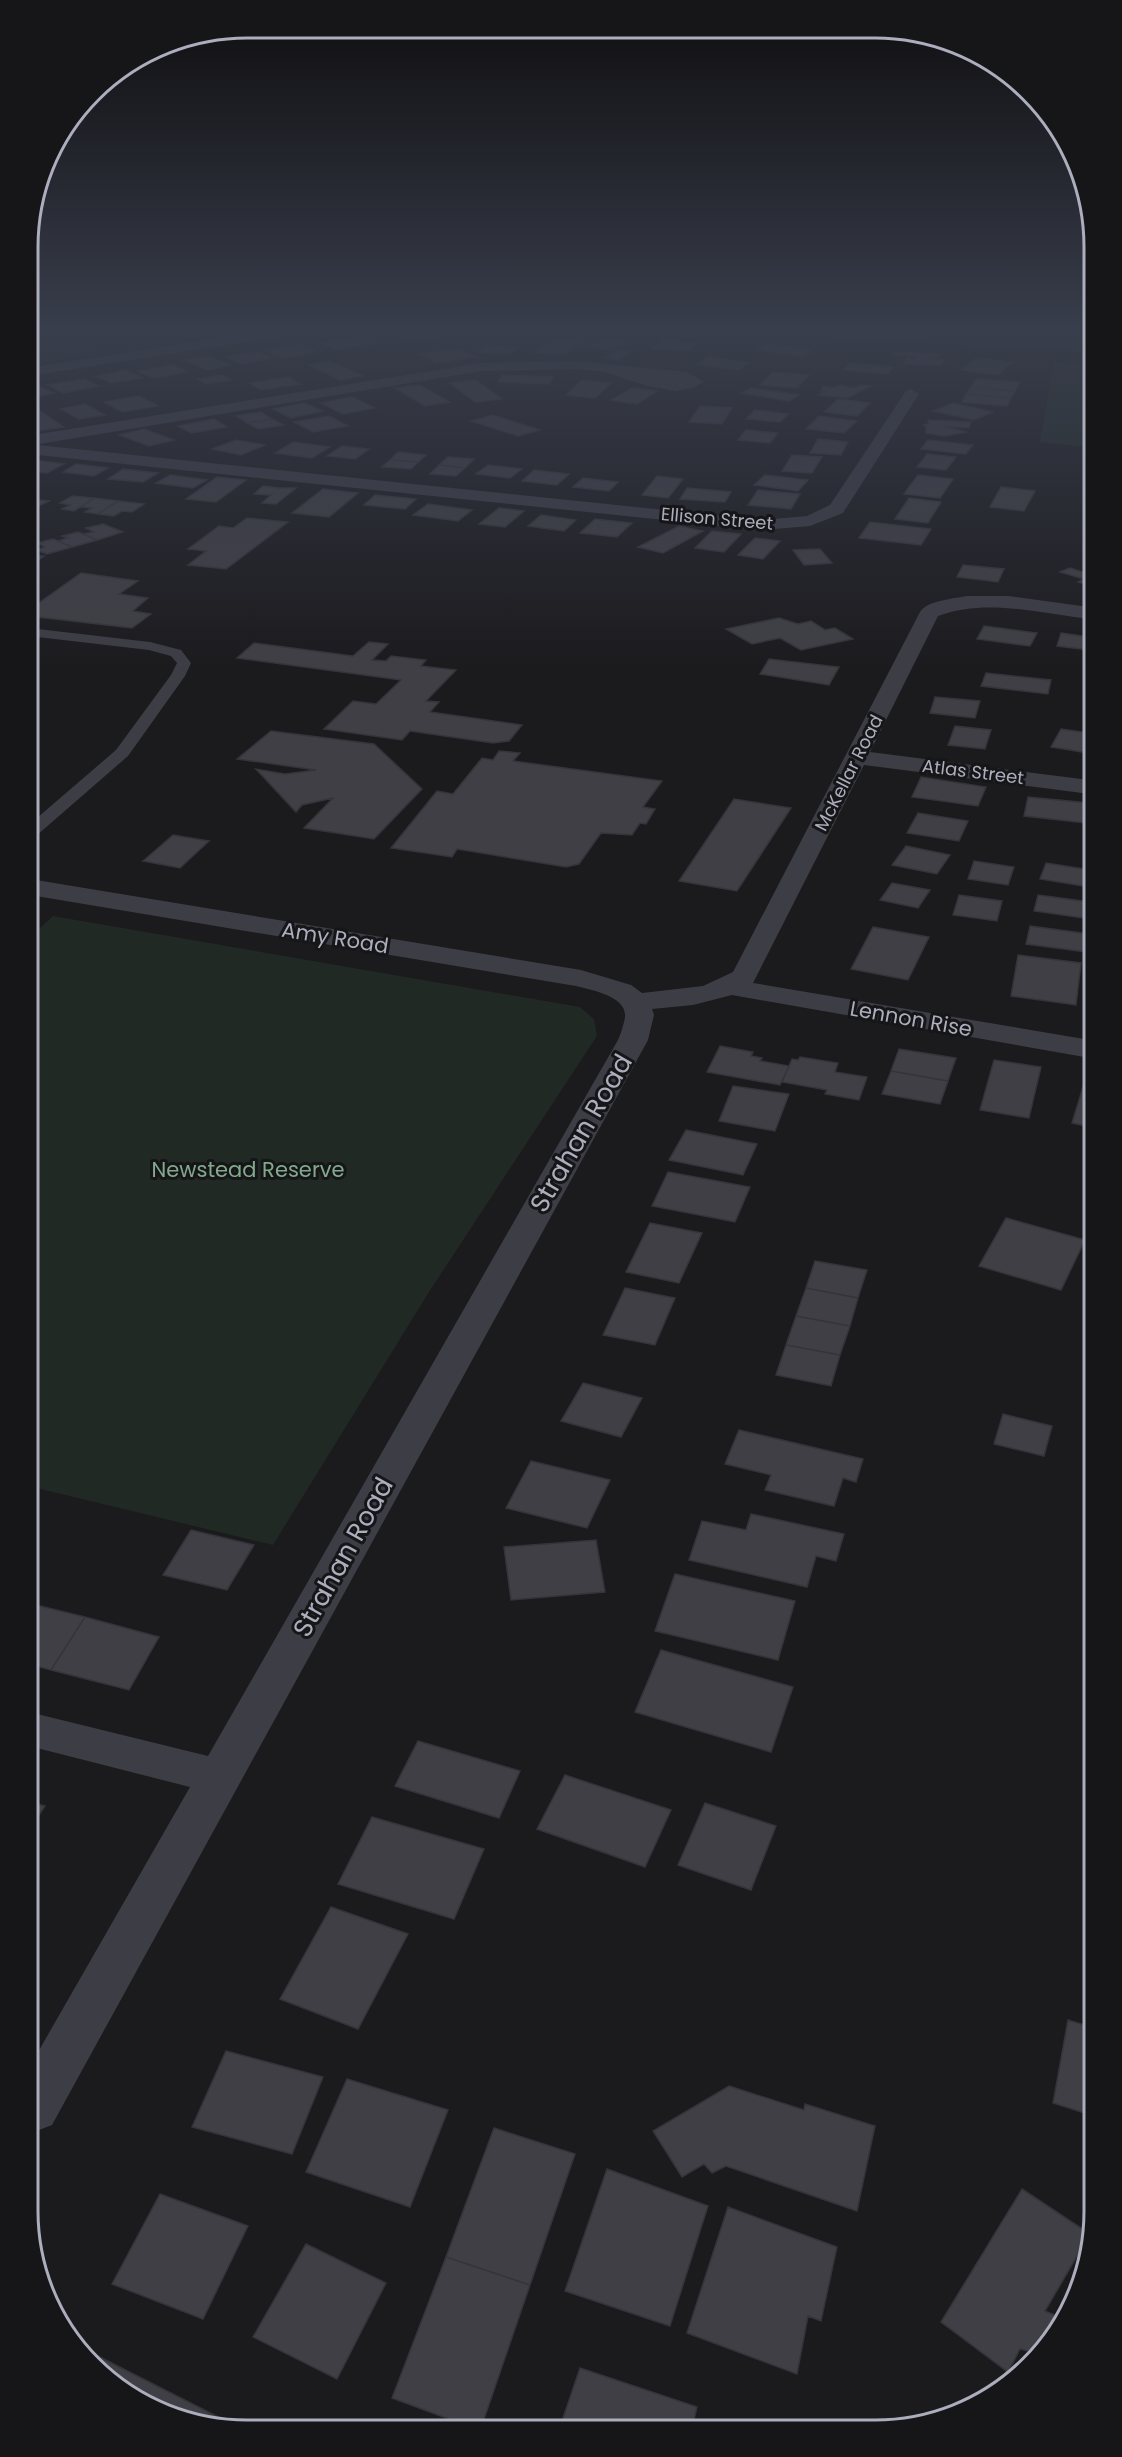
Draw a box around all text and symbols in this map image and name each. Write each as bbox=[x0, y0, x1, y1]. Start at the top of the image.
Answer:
street label: Ellison Street bbox=[660, 501, 774, 536]
street label: McKellar Road bbox=[808, 710, 889, 835]
street label: Atlas Street bbox=[921, 753, 1025, 790]
street label: Amy Road bbox=[280, 915, 391, 960]
street label: Lennon Rise bbox=[848, 994, 974, 1043]
street label: Strahan Road bbox=[521, 1047, 641, 1219]
park label: Newstead Reserve bbox=[151, 1155, 345, 1184]
street label: Strahan Road bbox=[284, 1471, 402, 1643]

